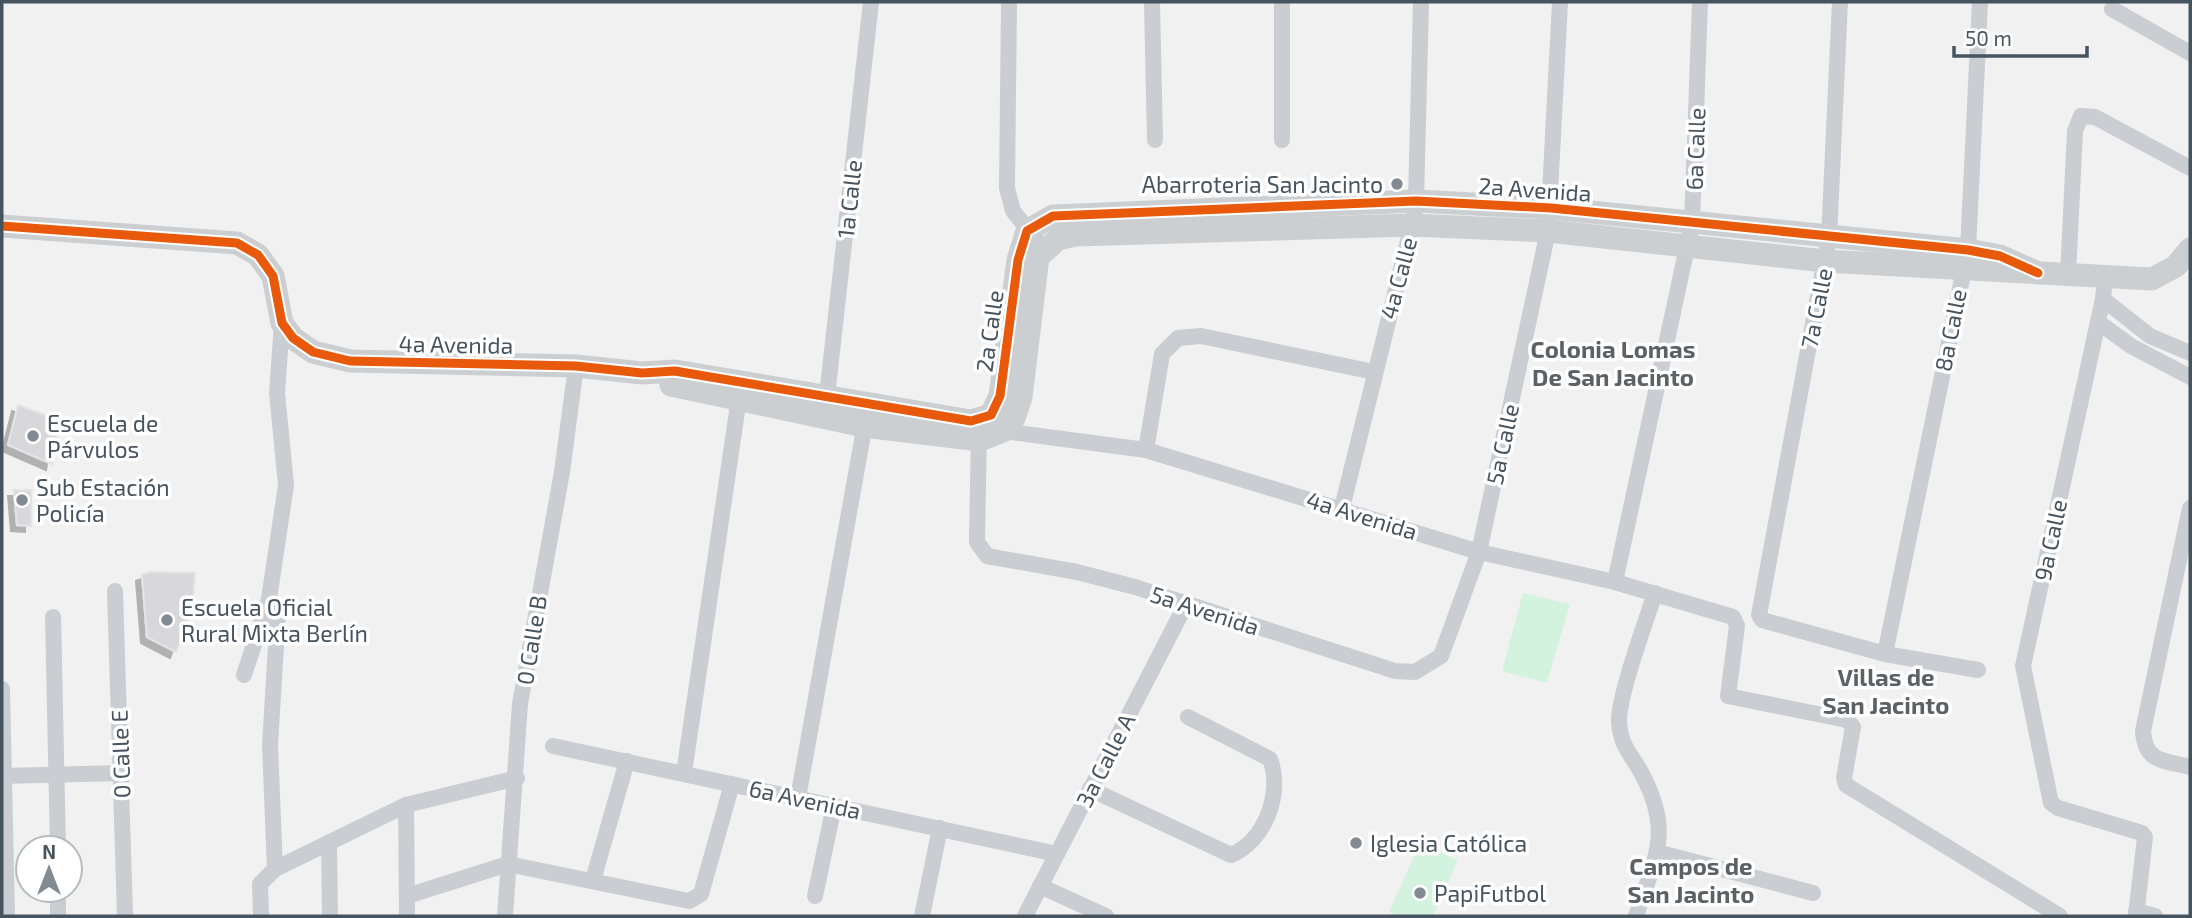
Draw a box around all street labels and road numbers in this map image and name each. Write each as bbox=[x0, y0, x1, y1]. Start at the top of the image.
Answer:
street label: 6a Calle bbox=[1680, 107, 1710, 191]
street label: 1a Calle bbox=[831, 158, 867, 240]
street label: 2a Avenida bbox=[1478, 171, 1592, 207]
street label: 4a Calle bbox=[1374, 234, 1422, 322]
street label: 7a Calle bbox=[1795, 265, 1837, 351]
street label: 8a Calle bbox=[1928, 286, 1972, 374]
street label: 2a Calle bbox=[969, 288, 1009, 374]
street label: 4a Avenida bbox=[399, 329, 513, 359]
street label: 5a Calle bbox=[1480, 401, 1524, 487]
street label: 4a Avenida bbox=[1303, 485, 1421, 545]
street label: 9a Calle bbox=[2028, 497, 2072, 583]
street label: 5a Avenida bbox=[1147, 579, 1263, 641]
street label: 0 Calle B bbox=[510, 593, 552, 687]
street label: 3a Calle A bbox=[1070, 708, 1141, 811]
street label: 0 Calle E bbox=[104, 709, 136, 799]
street label: 6a Avenida bbox=[747, 774, 863, 824]

